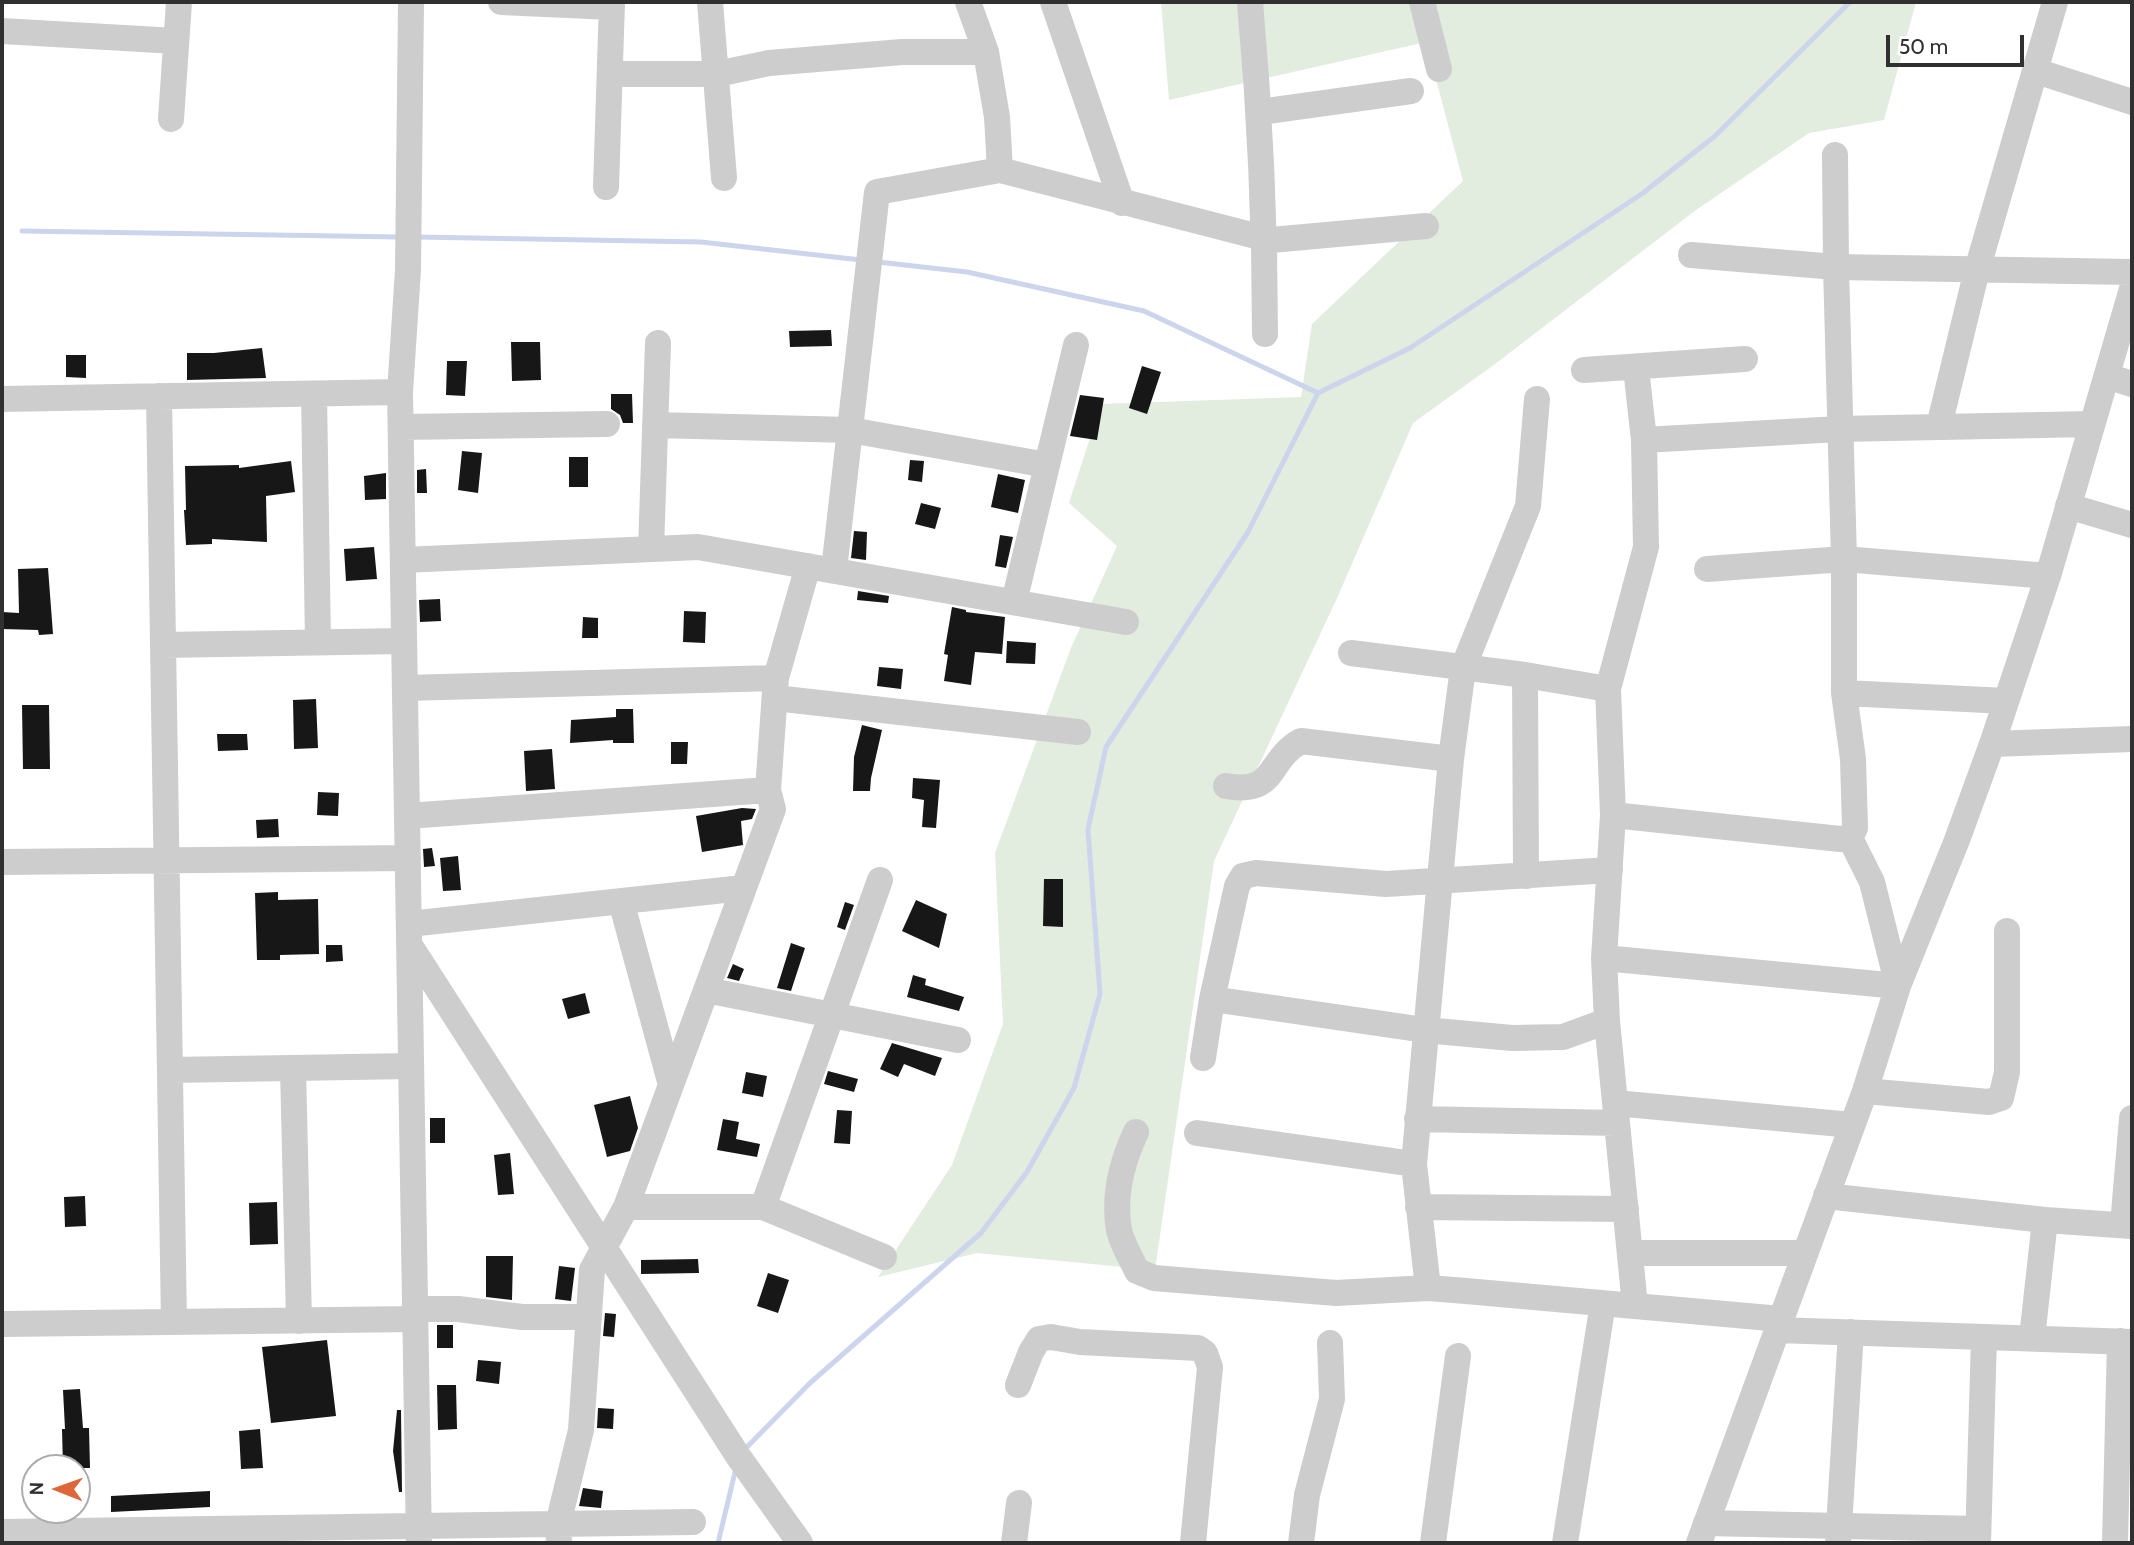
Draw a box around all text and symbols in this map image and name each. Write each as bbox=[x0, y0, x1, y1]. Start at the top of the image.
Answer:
scale bar bbox=[1889, 21, 2027, 65]
text: 50 m bbox=[1899, 34, 1948, 59]
north arrow bbox=[21, 1454, 91, 1524]
text: N bbox=[25, 1482, 48, 1496]

